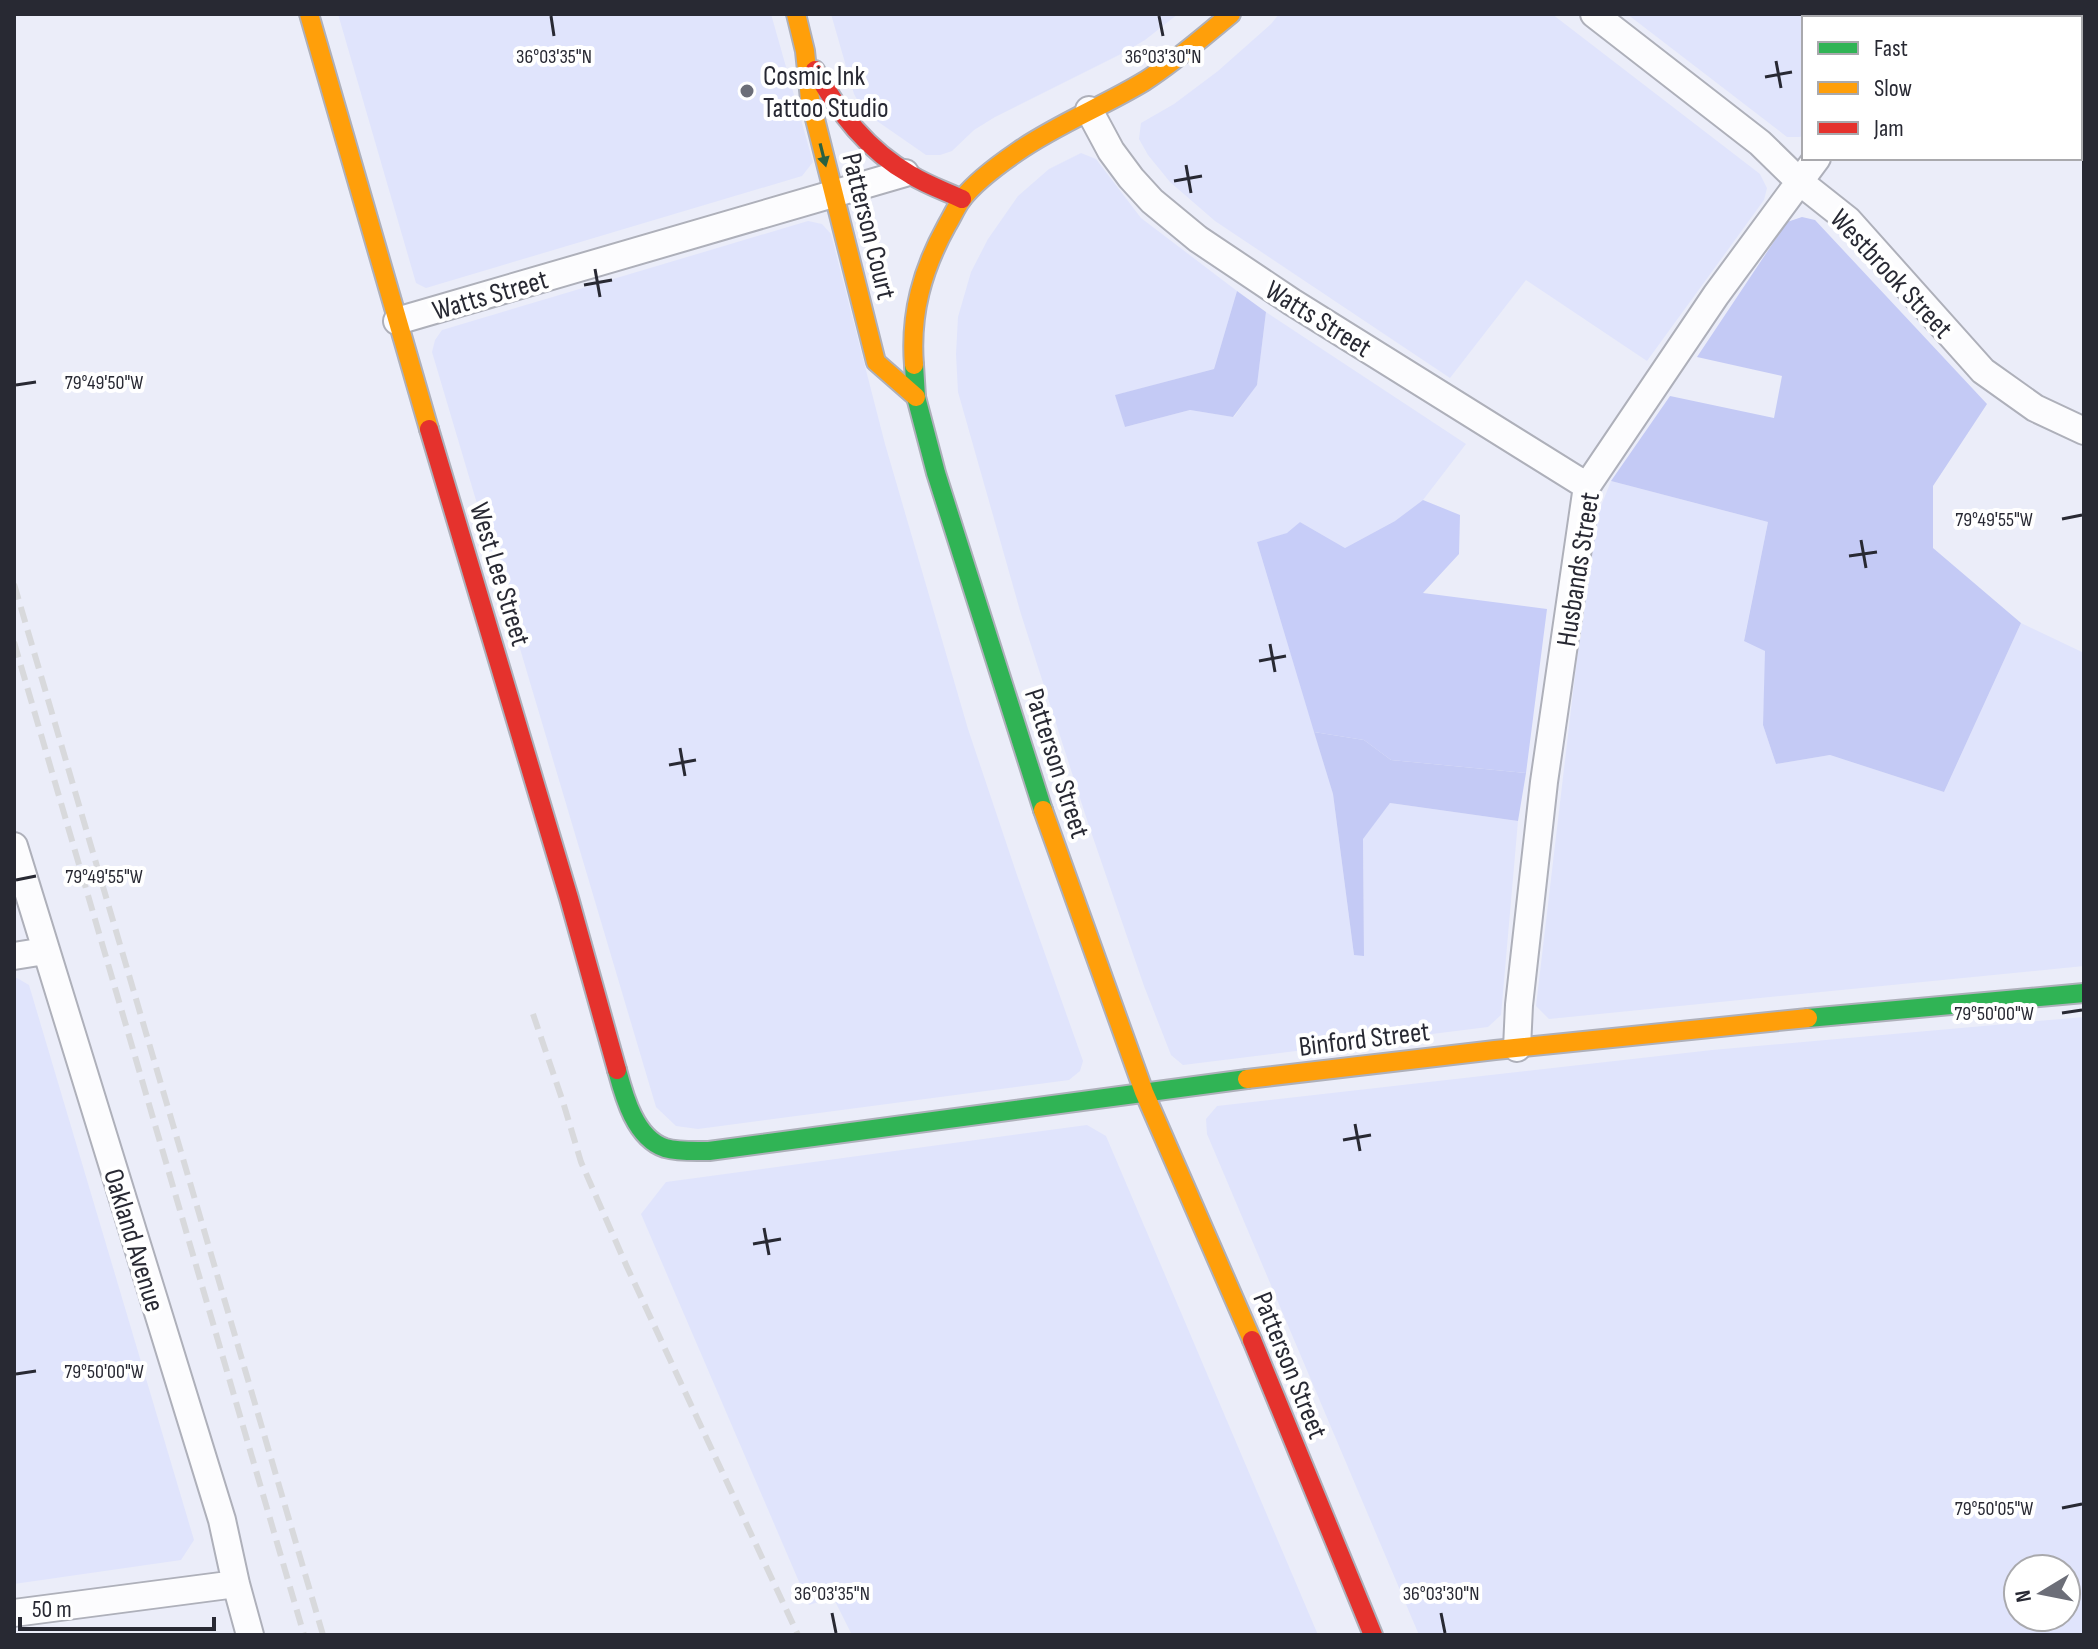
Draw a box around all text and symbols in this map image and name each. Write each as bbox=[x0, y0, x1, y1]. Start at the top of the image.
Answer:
legend bbox=[1802, 16, 2082, 160]
text: Fast bbox=[1874, 34, 1908, 63]
text: 36°03'35"N bbox=[516, 45, 592, 69]
text: 36°03'30"N bbox=[1125, 45, 1201, 69]
place label: Cosmic Ink Tattoo Studio bbox=[763, 60, 889, 125]
text: Slow bbox=[1874, 74, 1912, 103]
marker: Cosmic Ink Tattoo Studio bbox=[738, 82, 756, 100]
text: Jam bbox=[1873, 114, 1904, 143]
one-way arrow bbox=[818, 143, 830, 168]
street label: Patterson Court bbox=[834, 150, 903, 303]
street label: Westbrook Street bbox=[1823, 203, 1959, 345]
street label: Watts Street bbox=[429, 263, 552, 328]
street label: Watts Street bbox=[1259, 274, 1377, 365]
text: 79°49'50"W bbox=[65, 371, 143, 395]
street label: Husbands Street bbox=[1550, 490, 1607, 649]
street label: West Lee Street bbox=[462, 499, 537, 650]
text: 79°49'55"W bbox=[1955, 508, 2033, 532]
street label: Patterson Street bbox=[1017, 685, 1096, 842]
text: 79°49'55"W bbox=[65, 865, 143, 889]
text: 79°50'00"W bbox=[1954, 1002, 2034, 1026]
street label: Binford Street bbox=[1297, 1015, 1431, 1064]
street label: Oakland Avenue bbox=[96, 1165, 171, 1316]
street label: Patterson Street bbox=[1245, 1287, 1334, 1444]
text: 79°50'00"W bbox=[64, 1360, 144, 1384]
text: 79°50'05"W bbox=[1955, 1497, 2033, 1521]
north arrow bbox=[2002, 1553, 2082, 1633]
scale bar bbox=[20, 1581, 214, 1631]
text: 36°03'35"N bbox=[794, 1582, 870, 1606]
text: 36°03'30"N bbox=[1403, 1582, 1479, 1606]
text: N bbox=[2009, 1588, 2038, 1604]
text: 50 m bbox=[32, 1595, 72, 1624]

